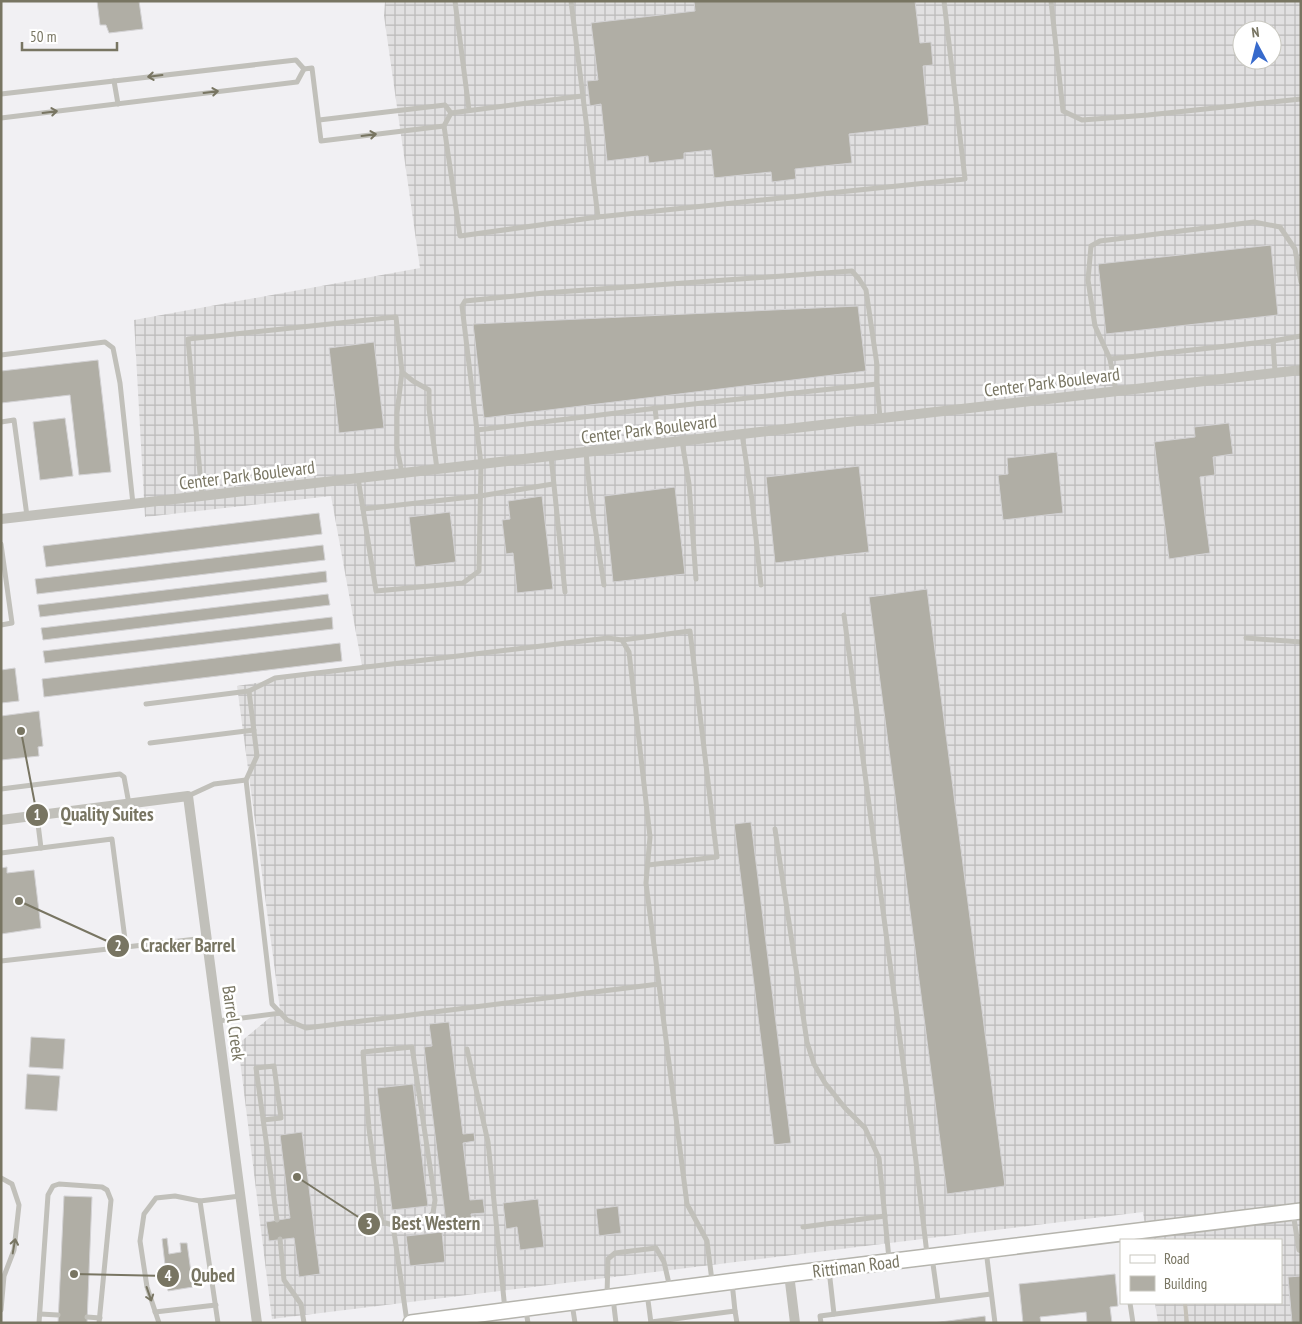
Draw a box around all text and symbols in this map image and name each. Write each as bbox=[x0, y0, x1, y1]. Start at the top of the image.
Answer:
scale bar bbox=[22, 20, 118, 52]
north arrow bbox=[1232, 20, 1282, 70]
text: N bbox=[1251, 23, 1260, 41]
text: 50 m bbox=[30, 27, 56, 46]
one-way arrow bbox=[147, 71, 163, 81]
one-way arrow bbox=[203, 87, 219, 97]
one-way arrow bbox=[41, 107, 57, 117]
one-way arrow bbox=[361, 130, 377, 140]
street label: Center Park Boulevard bbox=[983, 362, 1121, 402]
street label: Center Park Boulevard bbox=[580, 409, 718, 449]
street label: Center Park Boulevard bbox=[178, 455, 316, 495]
callout: Quality Suites bbox=[25, 798, 163, 832]
text: Quality Suites bbox=[60, 802, 154, 826]
text: 1 bbox=[33, 805, 41, 824]
callout: Cracker Barrel bbox=[106, 929, 246, 963]
text: Cracker Barrel bbox=[141, 933, 236, 957]
text: 2 bbox=[114, 936, 122, 955]
street label: Barrel Creek bbox=[217, 984, 251, 1062]
callout: Best Western bbox=[356, 1207, 490, 1241]
text: Best Western bbox=[392, 1211, 480, 1235]
text: 3 bbox=[365, 1214, 373, 1233]
one-way arrow bbox=[9, 1238, 19, 1254]
legend bbox=[1120, 1239, 1282, 1304]
street label: Rittiman Road bbox=[811, 1249, 901, 1283]
text: Road bbox=[1164, 1249, 1190, 1268]
callout: Qubed bbox=[156, 1259, 245, 1293]
text: Qubed bbox=[191, 1263, 235, 1287]
text: 4 bbox=[164, 1266, 172, 1285]
text: Building bbox=[1164, 1274, 1207, 1293]
one-way arrow bbox=[145, 1286, 154, 1301]

